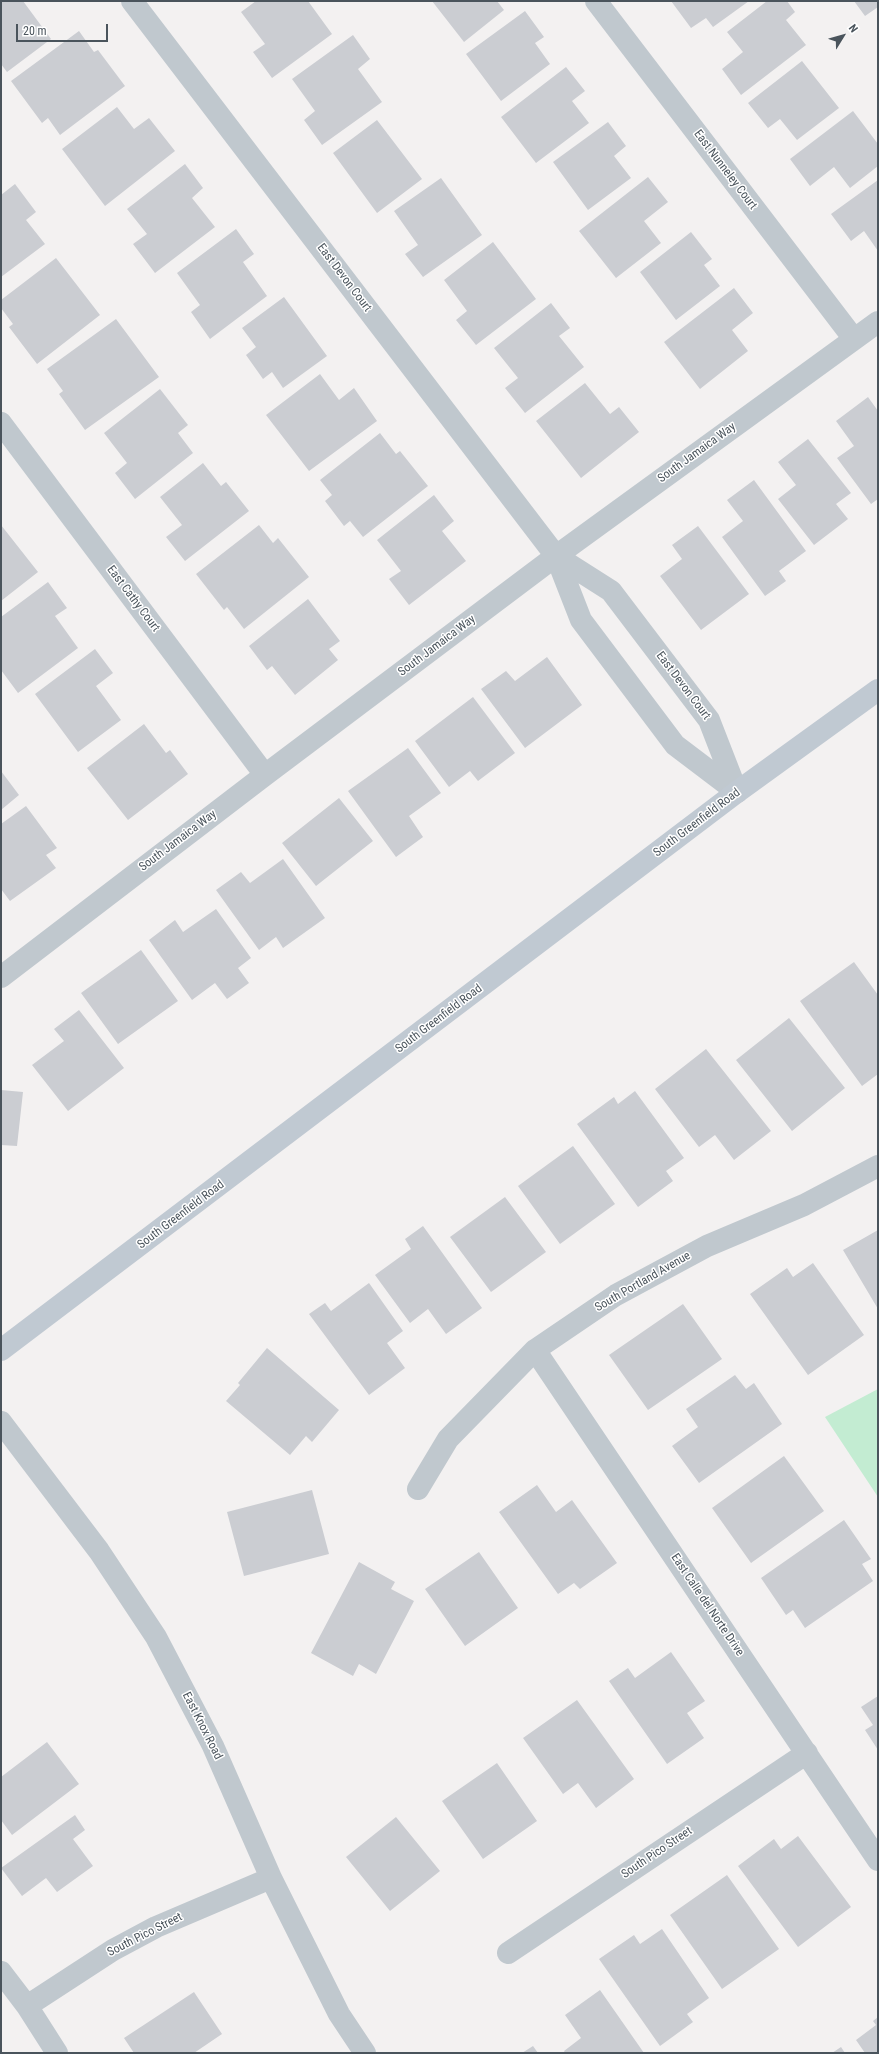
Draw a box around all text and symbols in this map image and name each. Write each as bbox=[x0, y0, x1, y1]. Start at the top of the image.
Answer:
scale bar bbox=[18, 16, 110, 42]
north arrow bbox=[823, 16, 863, 56]
text: N bbox=[846, 22, 860, 35]
text: 20 m bbox=[23, 24, 47, 38]
street label: East Nunneley Court bbox=[690, 127, 760, 213]
street label: East Devon Court bbox=[314, 241, 374, 315]
street label: South Jamaica Way bbox=[655, 420, 739, 486]
street label: East Cathy Court bbox=[103, 563, 163, 635]
street label: South Jamaica Way bbox=[396, 612, 478, 680]
street label: East Devon Court bbox=[653, 649, 713, 723]
street label: South Greenfield Road bbox=[651, 786, 743, 860]
street label: South Jamaica Way bbox=[137, 807, 219, 875]
street label: South Greenfield Road bbox=[393, 982, 485, 1056]
street label: South Greenfield Road bbox=[135, 1178, 227, 1252]
street label: South Portland Avenue bbox=[593, 1249, 693, 1315]
street label: East Calle del Norte Drive bbox=[667, 1551, 747, 1659]
street label: East Knox Road bbox=[179, 1690, 225, 1762]
street label: South Pico Street bbox=[619, 1824, 695, 1882]
street label: South Pico Street bbox=[105, 1910, 185, 1960]

